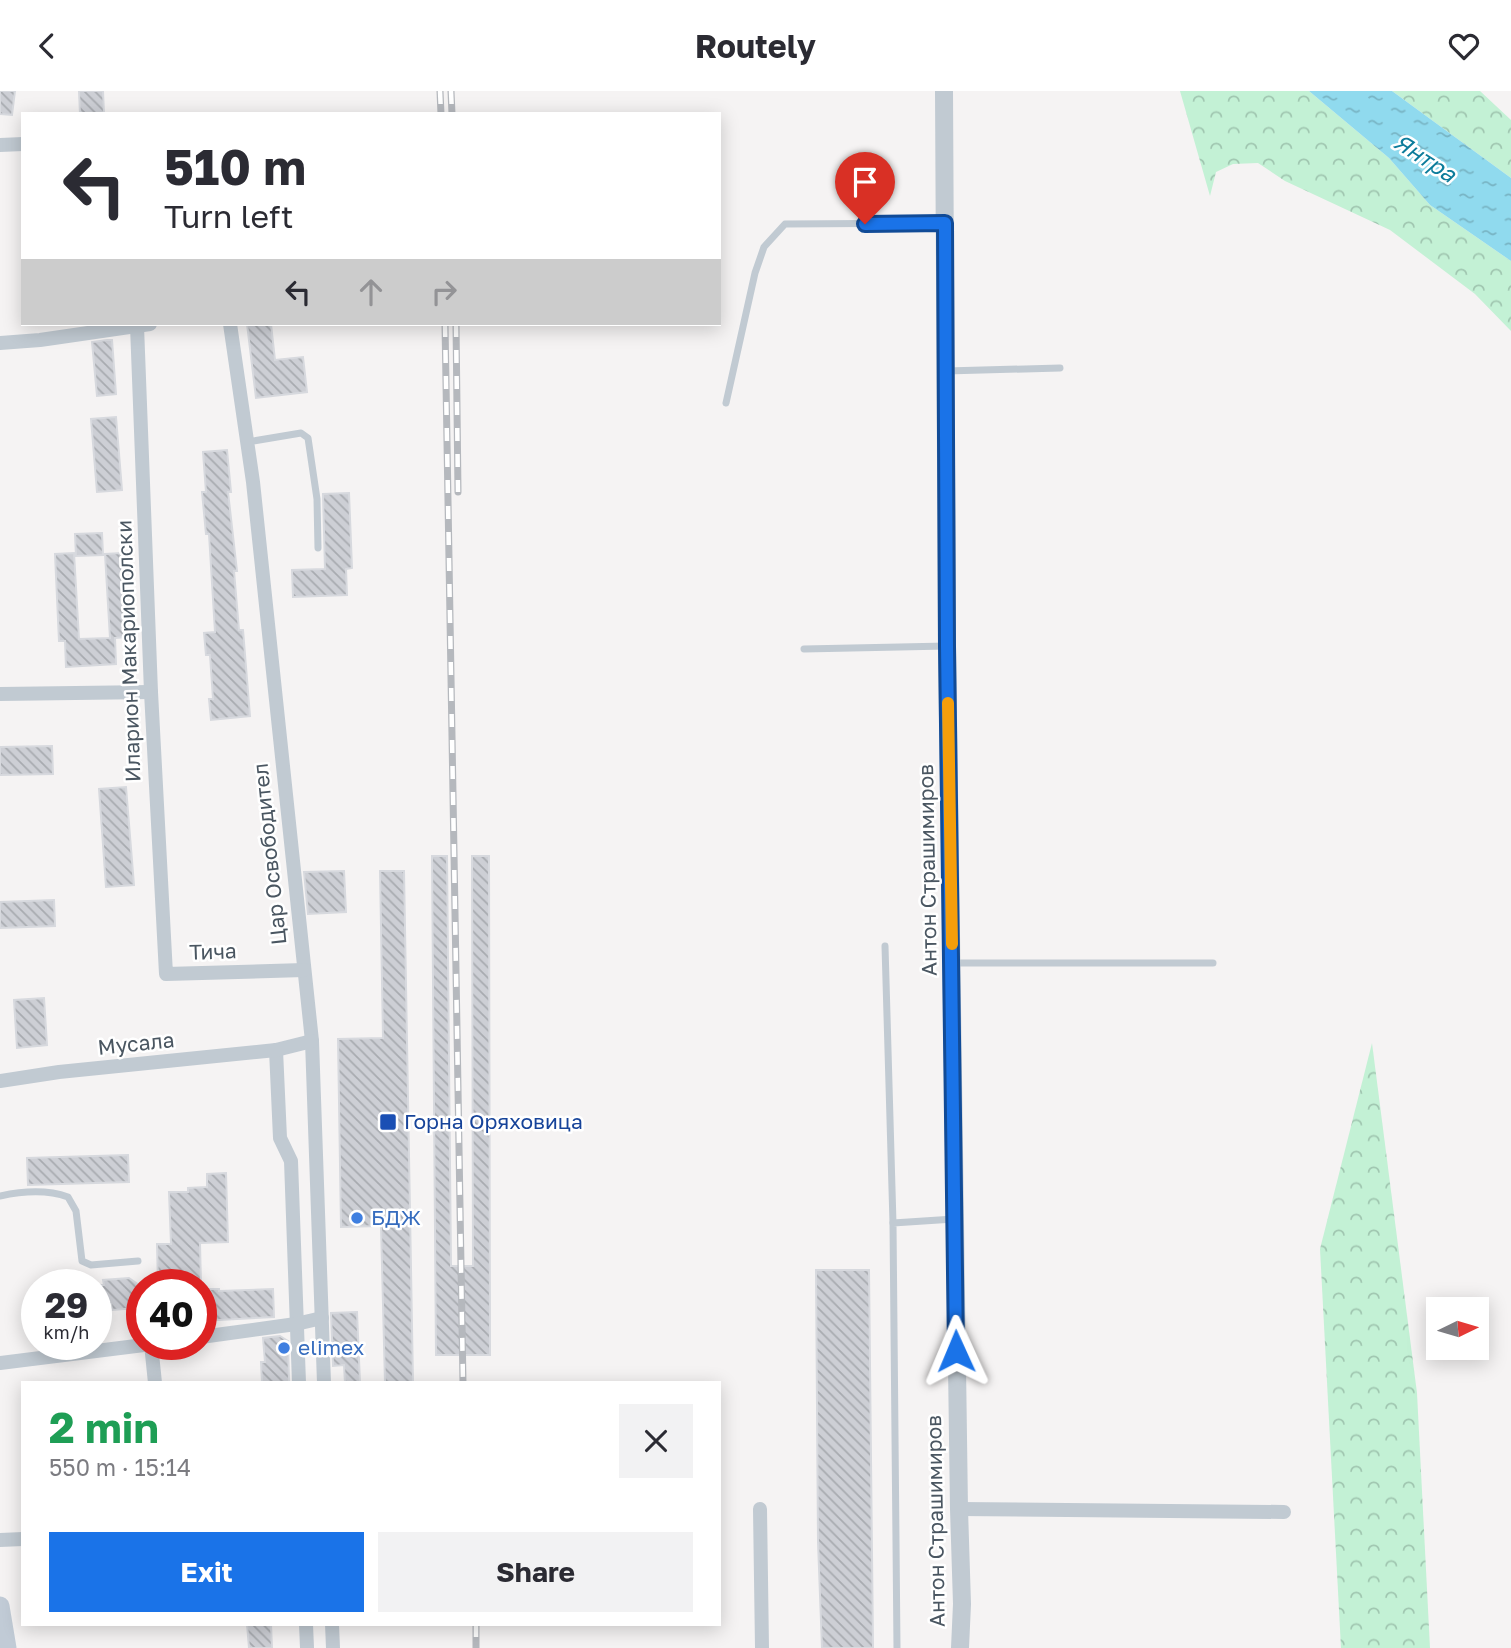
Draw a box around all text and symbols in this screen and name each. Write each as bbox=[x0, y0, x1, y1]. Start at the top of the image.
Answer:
icon: back bbox=[28, 27, 66, 65]
text: Routely bbox=[695, 27, 816, 65]
icon: heart bbox=[1445, 27, 1483, 65]
water label: Янтра bbox=[1389, 127, 1463, 188]
text: 510 m bbox=[164, 137, 306, 196]
icon: left bbox=[49, 140, 140, 231]
pin bbox=[835, 152, 895, 224]
icon: arrive bbox=[846, 163, 884, 201]
text: Turn left bbox=[164, 197, 293, 235]
icon: left bbox=[279, 273, 317, 311]
icon: ahead bbox=[352, 273, 390, 311]
icon: right bbox=[425, 273, 463, 311]
street label: Иларион Макариополски bbox=[110, 520, 146, 782]
street label: Цар Освободител bbox=[247, 762, 291, 946]
street label: Антон Страшимиров bbox=[912, 764, 942, 976]
street label: Тича bbox=[189, 937, 237, 965]
street label: Мусала bbox=[96, 1026, 175, 1060]
place label: Горна Оряховица bbox=[404, 1108, 583, 1134]
marker: Горна Оряховица bbox=[378, 1112, 398, 1132]
place label: БДЖ bbox=[371, 1204, 421, 1230]
marker: БДЖ bbox=[349, 1210, 365, 1226]
speed limit sign: 40 bbox=[126, 1269, 217, 1360]
text: 29 bbox=[45, 1284, 88, 1326]
north arrow bbox=[1426, 1297, 1489, 1360]
map controls bbox=[1426, 1297, 1489, 1360]
position arrow bbox=[919, 1314, 993, 1388]
text: km/h bbox=[44, 1321, 89, 1343]
place label: elimex bbox=[298, 1334, 365, 1360]
marker: elimex bbox=[276, 1340, 292, 1356]
text: 2 min bbox=[49, 1402, 159, 1452]
button: close bbox=[619, 1404, 693, 1478]
street label: Антон Страшимиров bbox=[920, 1415, 950, 1627]
text: 550 m · 15:14 bbox=[49, 1453, 191, 1481]
button: Exit bbox=[49, 1532, 364, 1612]
button: Share bbox=[378, 1532, 693, 1612]

